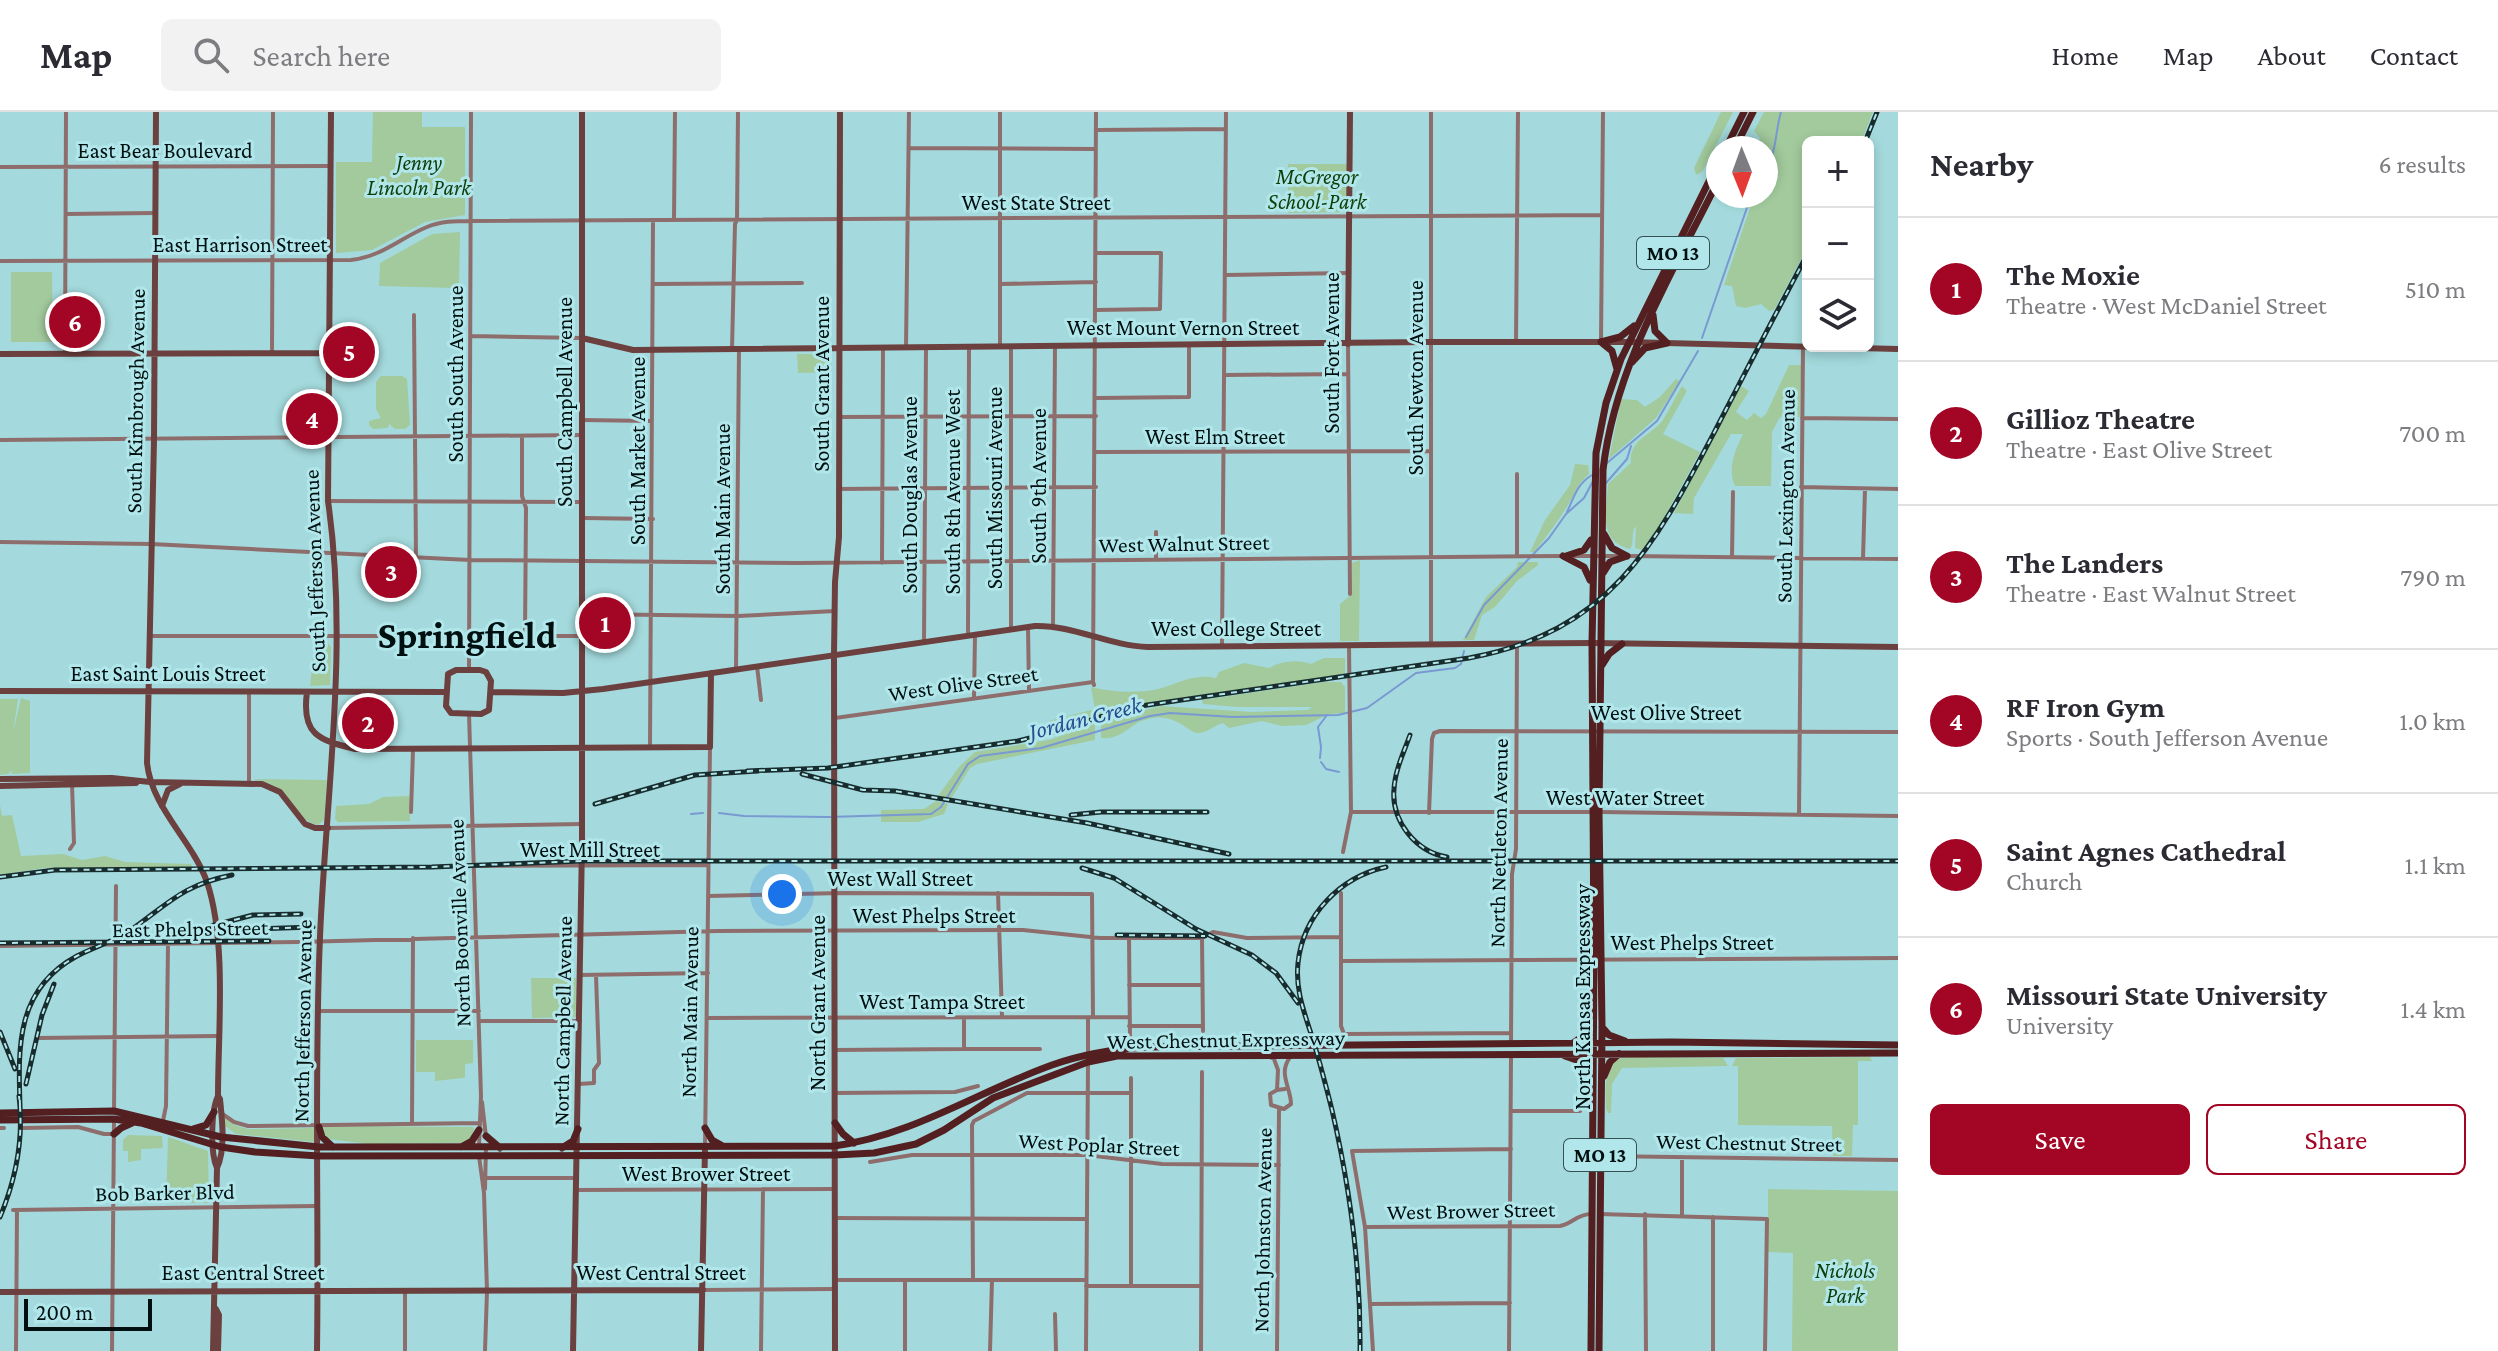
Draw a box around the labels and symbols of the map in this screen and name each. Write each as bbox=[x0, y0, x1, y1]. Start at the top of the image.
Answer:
north arrow bbox=[1706, 136, 1778, 208]
street label: East Bear Boulevard bbox=[77, 138, 253, 163]
park label: Jenny Lincoln Park bbox=[367, 150, 472, 200]
park label: McGregor School-Park bbox=[1268, 164, 1368, 214]
street label: West State Street bbox=[961, 190, 1111, 215]
street label: East Harrison Street bbox=[152, 232, 328, 257]
road number: MO 13 bbox=[1637, 237, 1709, 269]
street label: South Fort Avenue bbox=[1319, 272, 1344, 434]
street label: South Newton Avenue bbox=[1403, 280, 1428, 476]
street label: South South Avenue bbox=[443, 286, 468, 463]
street label: South Kimbrough Avenue bbox=[121, 288, 150, 514]
pin: 6 bbox=[49, 292, 101, 352]
street label: South Grant Avenue bbox=[809, 296, 834, 472]
street label: South Campbell Avenue bbox=[552, 297, 577, 507]
street label: West Mount Vernon Street bbox=[1067, 315, 1300, 340]
pin: 5 bbox=[323, 322, 375, 382]
street label: South Market Avenue bbox=[625, 357, 650, 545]
street label: South Missouri Avenue bbox=[982, 387, 1007, 589]
pin: 4 bbox=[286, 389, 338, 449]
street label: South 8th Avenue West bbox=[940, 389, 965, 594]
street label: South Lexington Avenue bbox=[1771, 389, 1800, 603]
street label: South Douglas Avenue bbox=[897, 396, 922, 594]
street label: South 9th Avenue bbox=[1026, 408, 1051, 564]
street label: South Main Avenue bbox=[710, 423, 735, 595]
street label: West Elm Street bbox=[1145, 424, 1286, 449]
street label: South Jefferson Avenue bbox=[298, 469, 331, 673]
street label: West Walnut Street bbox=[1099, 530, 1270, 557]
pin: 3 bbox=[365, 542, 417, 602]
pin: 1 bbox=[579, 593, 631, 653]
district label: Springfield bbox=[378, 614, 557, 656]
street label: West College Street bbox=[1151, 616, 1322, 641]
street label: East Saint Louis Street bbox=[70, 661, 266, 686]
street label: West Olive Street bbox=[887, 661, 1040, 706]
water label: Jordan Creek bbox=[1022, 690, 1145, 746]
pin: 2 bbox=[342, 693, 394, 753]
street label: West Olive Street bbox=[1591, 700, 1742, 725]
street label: North Nettleton Avenue bbox=[1484, 738, 1513, 948]
street label: West Water Street bbox=[1546, 785, 1705, 810]
street label: North Boonville Avenue bbox=[443, 819, 476, 1027]
street label: West Mill Street bbox=[520, 837, 661, 862]
street label: West Wall Street bbox=[827, 866, 974, 891]
your location bbox=[762, 874, 802, 914]
street label: North Kansas Expressway bbox=[1570, 883, 1595, 1110]
street label: West Phelps Street bbox=[852, 903, 1016, 928]
street label: East Phelps Street bbox=[112, 915, 269, 942]
street label: North Grant Avenue bbox=[805, 915, 830, 1091]
street label: North Campbell Avenue bbox=[548, 916, 577, 1126]
street label: North Jefferson Avenue bbox=[288, 919, 317, 1123]
street label: North Main Avenue bbox=[676, 926, 703, 1098]
street label: West Phelps Street bbox=[1610, 930, 1774, 955]
street label: West Tampa Street bbox=[859, 989, 1025, 1014]
street label: West Chestnut Expressway bbox=[1107, 1025, 1346, 1054]
street label: North Johnston Avenue bbox=[1248, 1127, 1277, 1333]
street label: West Poplar Street bbox=[1018, 1128, 1181, 1161]
street label: West Chestnut Street bbox=[1656, 1128, 1843, 1157]
road number: MO 13 bbox=[1564, 1139, 1636, 1171]
street label: West Brower Street bbox=[622, 1161, 791, 1186]
street label: Bob Barker Blvd bbox=[95, 1179, 235, 1206]
street label: West Brower Street bbox=[1387, 1197, 1556, 1224]
park label: Nichols Park bbox=[1815, 1258, 1875, 1308]
street label: East Central Street bbox=[162, 1260, 325, 1285]
street label: West Central Street bbox=[576, 1260, 747, 1285]
scale bar bbox=[24, 1295, 152, 1331]

